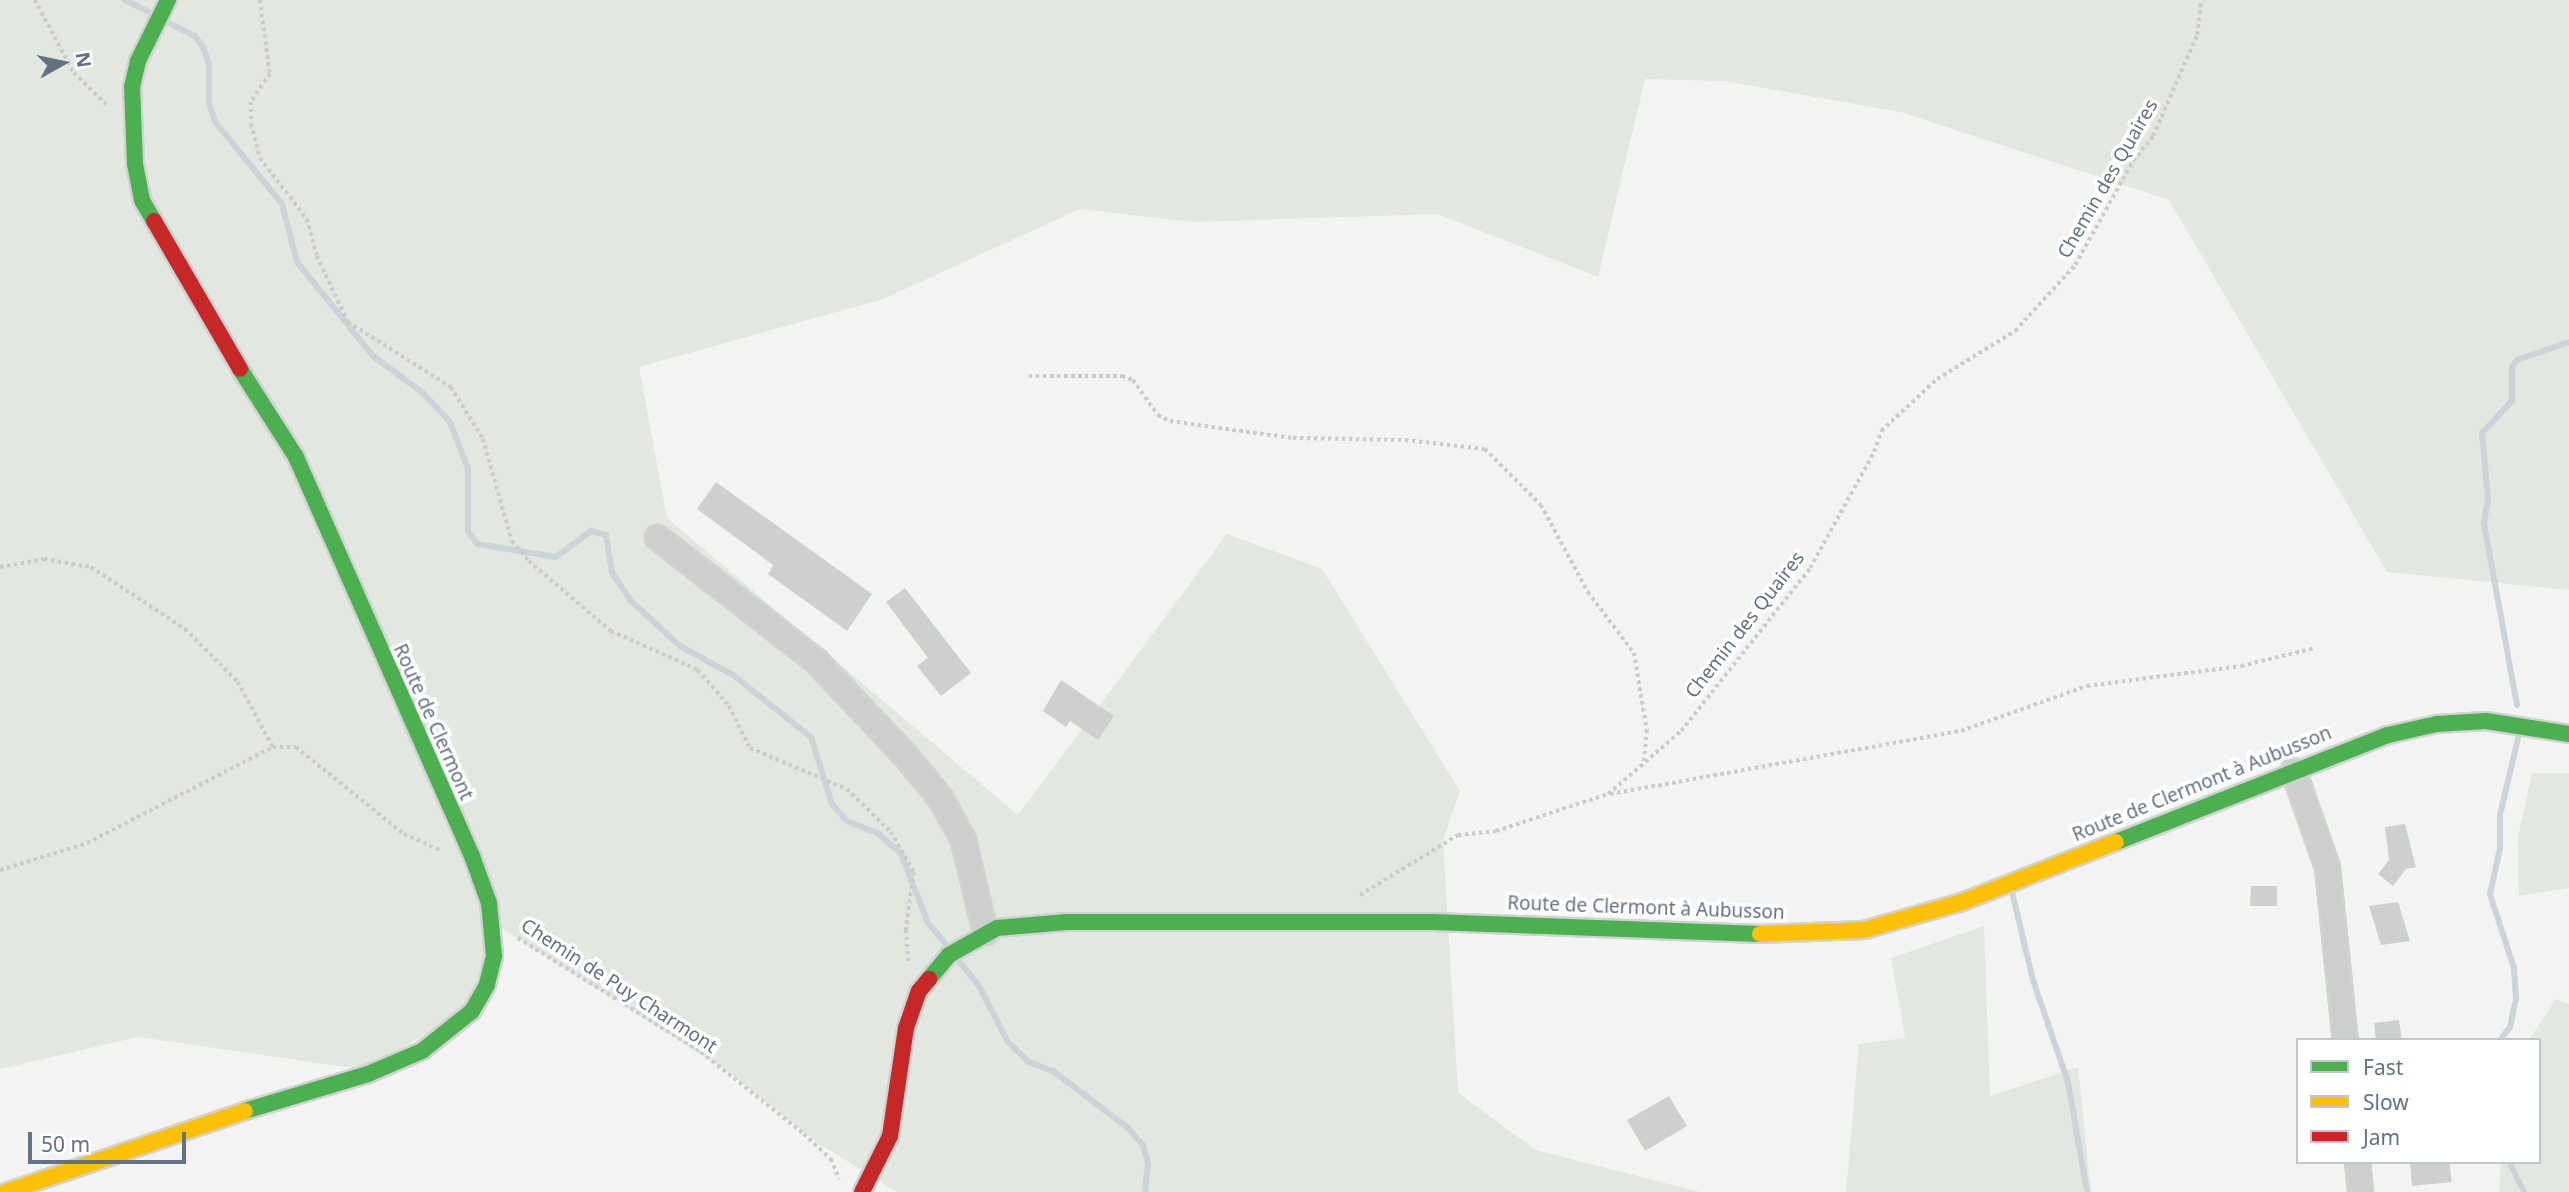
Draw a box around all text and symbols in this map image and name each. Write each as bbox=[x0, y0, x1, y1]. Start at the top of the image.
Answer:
north arrow bbox=[28, 28, 98, 98]
text: N bbox=[70, 50, 98, 69]
street label: Chemin des Quaires bbox=[2053, 95, 2163, 263]
street label: Chemin des Quaires bbox=[1681, 547, 1809, 703]
street label: Route de Clermont bbox=[388, 641, 478, 803]
street label: Route de Clermont à Aubusson bbox=[2069, 721, 2335, 847]
street label: Route de Clermont à Aubusson bbox=[1507, 892, 1785, 924]
street label: Chemin de Puy Charmont bbox=[517, 914, 721, 1058]
legend bbox=[2296, 1038, 2541, 1164]
text: Fast bbox=[2363, 1053, 2403, 1081]
text: Slow bbox=[2363, 1088, 2409, 1116]
scale bar bbox=[32, 1118, 189, 1162]
text: Jam bbox=[2363, 1123, 2400, 1151]
text: 50 m bbox=[41, 1130, 90, 1158]

